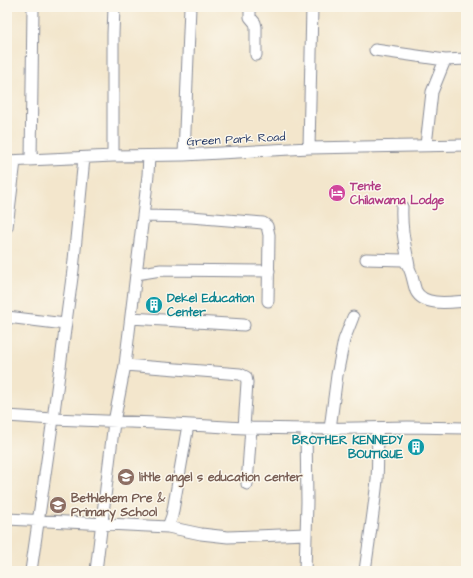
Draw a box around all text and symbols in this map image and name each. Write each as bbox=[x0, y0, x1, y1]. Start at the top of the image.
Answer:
street label: Green Park Road bbox=[186, 128, 286, 151]
place label: Tente Chilawama Lodge bbox=[349, 178, 445, 211]
hotel icon: Tente Chilawama Lodge bbox=[327, 183, 347, 203]
place label: Dekel Education Center bbox=[167, 290, 254, 321]
building icon: Dekel Education Center bbox=[144, 295, 164, 315]
place label: BROTHER KENNEDY BOUTIQUE bbox=[292, 432, 404, 463]
building icon: BROTHER KENNEDY BOUTIQUE bbox=[406, 437, 426, 457]
school or university icon: little angel s education center bbox=[116, 467, 136, 487]
place label: little angel s education center bbox=[139, 469, 303, 488]
place label: Bethlehem Pre & Primary School bbox=[71, 490, 166, 522]
school or university icon: Bethlehem Pre & Primary School bbox=[48, 495, 68, 515]

